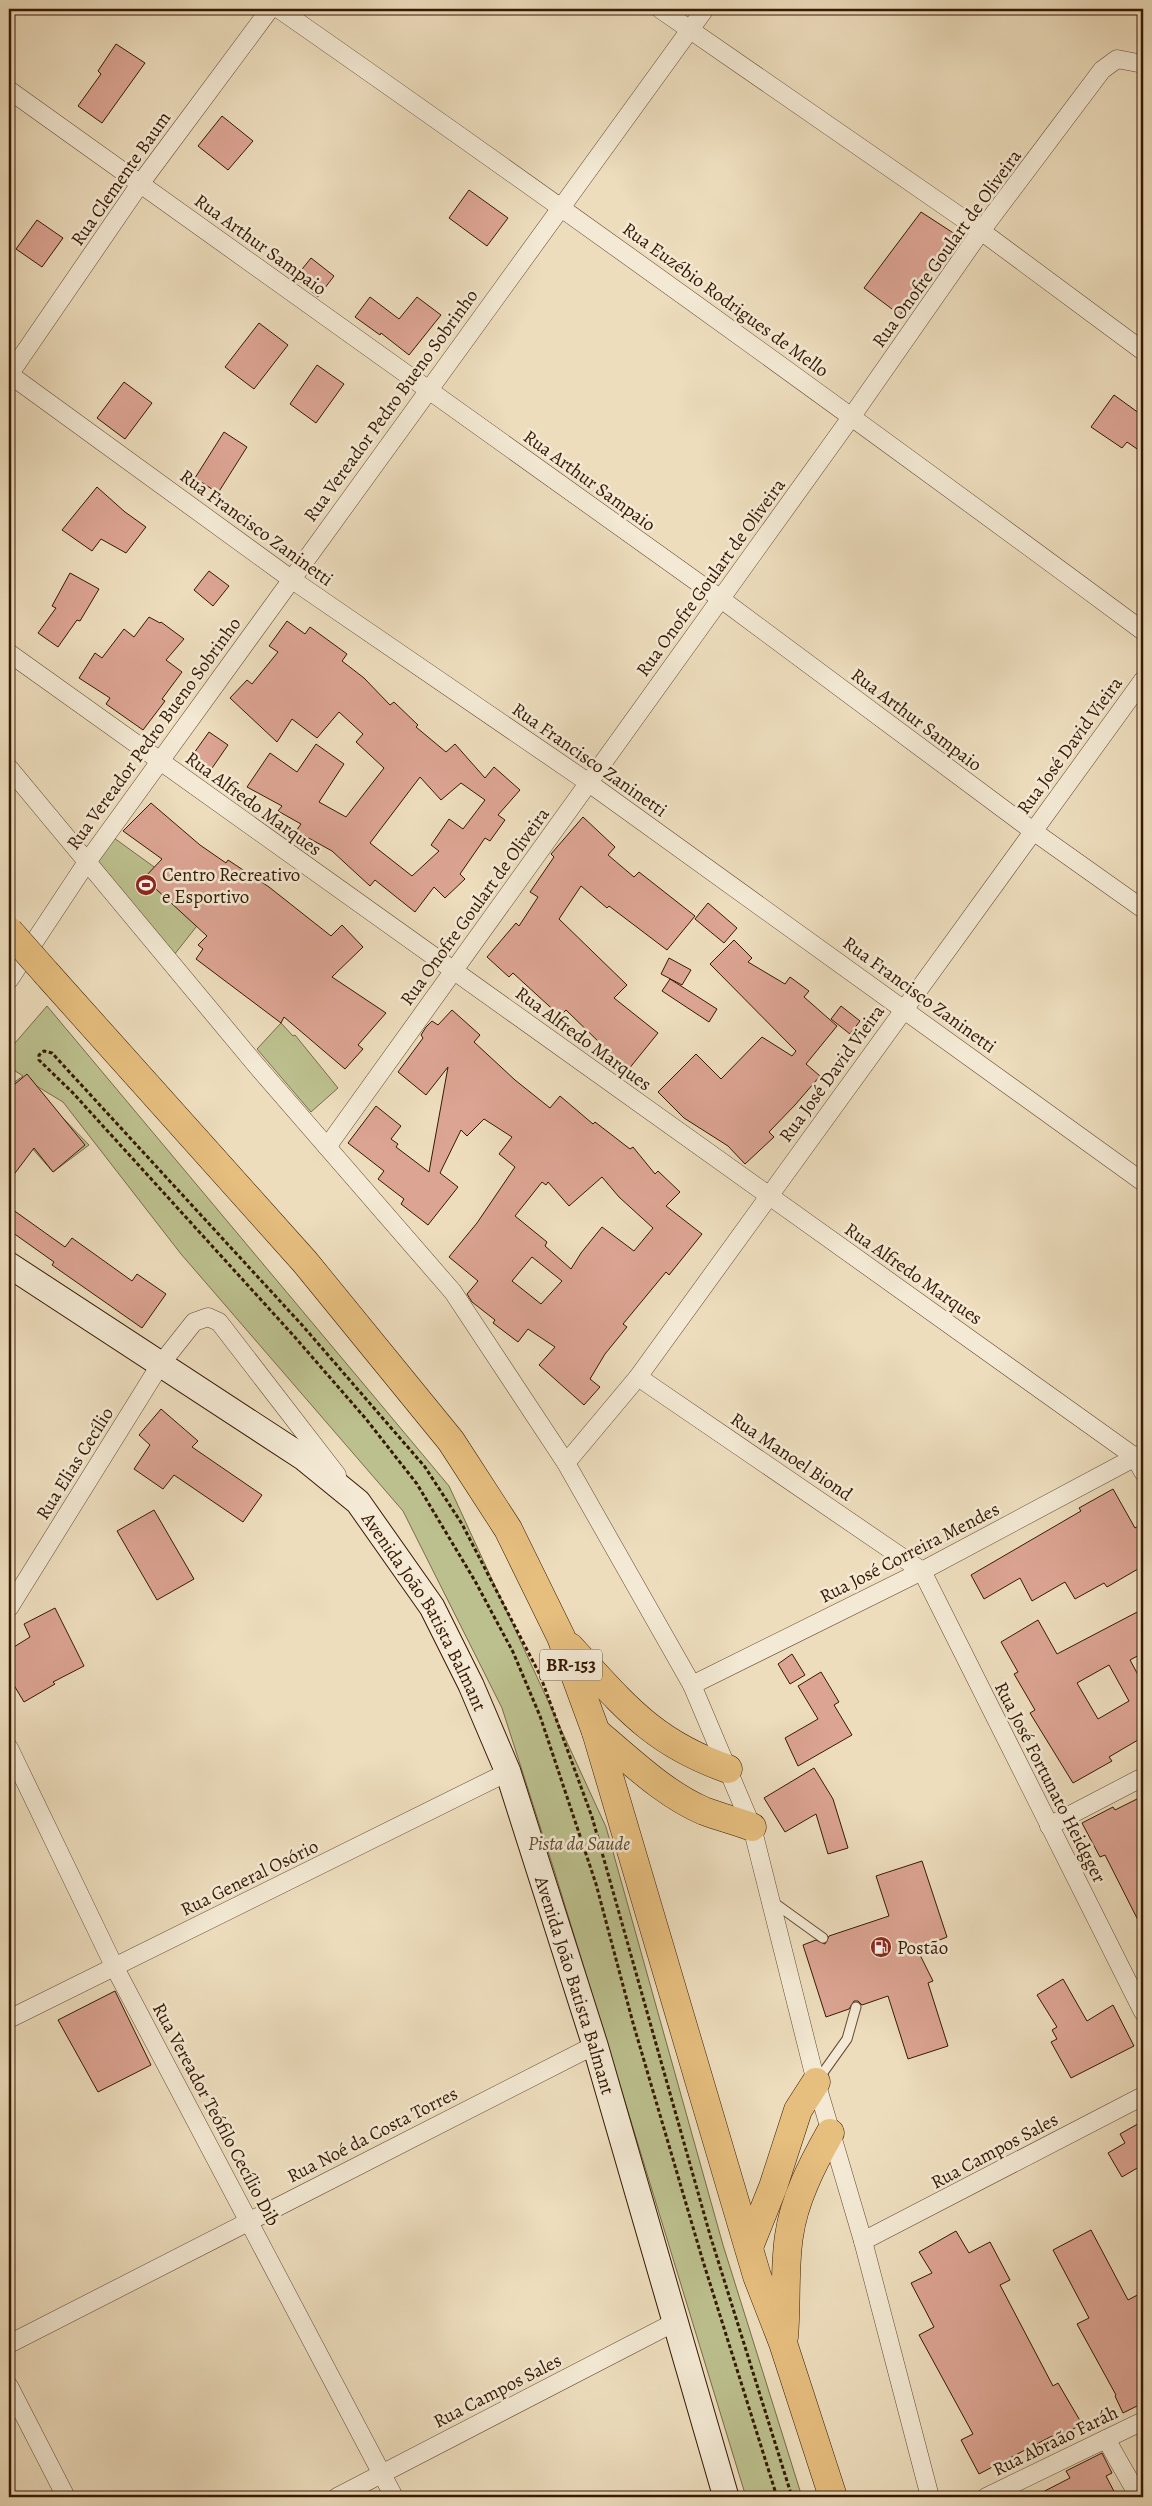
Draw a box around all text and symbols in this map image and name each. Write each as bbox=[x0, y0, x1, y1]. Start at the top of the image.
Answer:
street label: Rua Clemente Baum bbox=[65, 106, 177, 251]
street label: Rua Onofre Goulart de Oliveira bbox=[866, 144, 1028, 353]
street label: Rua Arthur Sampaio bbox=[189, 188, 332, 302]
street label: Rua Euzébio Rodrigues de Mello bbox=[617, 216, 834, 384]
street label: Rua Vereador Pedro Bueno Sobrinho bbox=[298, 284, 484, 527]
street label: Rua Arthur Sampaio bbox=[518, 424, 661, 538]
street label: Rua Francisco Zaninetti bbox=[174, 463, 338, 592]
street label: Rua Onofre Goulart de Oliveira bbox=[630, 473, 792, 682]
street label: Rua Vereador Pedro Bueno Sobrinho bbox=[61, 612, 247, 855]
street label: Rua Arthur Sampaio bbox=[846, 662, 987, 778]
street label: Rua José David Vieira bbox=[1011, 671, 1129, 820]
street label: Rua Francisco Zaninetti bbox=[507, 696, 672, 823]
street label: Rua Alfredo Marques bbox=[180, 745, 327, 862]
street label: Rua Onofre Goulart de Oliveira bbox=[394, 802, 556, 1011]
place label: Centro Recreativo e Esportivo bbox=[162, 862, 300, 910]
sports icon: Centro Recreativo e Esportivo bbox=[134, 873, 158, 897]
street label: Rua Francisco Zaninetti bbox=[837, 930, 1001, 1059]
street label: Rua Alfredo Marques bbox=[510, 980, 657, 1097]
street label: Rua José David Vieira bbox=[773, 999, 891, 1148]
street label: Rua Alfredo Marques bbox=[839, 1217, 988, 1331]
street label: Rua Elias Cecílio bbox=[30, 1402, 120, 1525]
street label: Rua Manoel Biond bbox=[725, 1406, 858, 1508]
street label: Rua José Correira Mendes bbox=[815, 1496, 1004, 1610]
street label: Avenida João Batista Balmant bbox=[355, 1507, 493, 1715]
road number: BR-153 bbox=[540, 1650, 602, 1680]
street label: Rua José Fortunato Heidgger bbox=[988, 1677, 1112, 1887]
park label: Pista da Saude bbox=[528, 1831, 630, 1857]
street label: Rua General Osório bbox=[176, 1833, 323, 1923]
street label: Avenida João Batista Balmant bbox=[528, 1872, 621, 2098]
fuel station icon: Postão bbox=[869, 1935, 893, 1959]
place label: Postão bbox=[897, 1935, 948, 1961]
street label: Rua Vereador Teófilo Cecílio Dib bbox=[146, 1998, 286, 2231]
street label: Rua Noé da Costa Torres bbox=[283, 2081, 462, 2189]
street label: Rua Campos Sales bbox=[926, 2106, 1063, 2195]
street label: Rua Campos Sales bbox=[429, 2347, 566, 2434]
street label: Rua Abraão Faráh bbox=[989, 2399, 1122, 2482]

